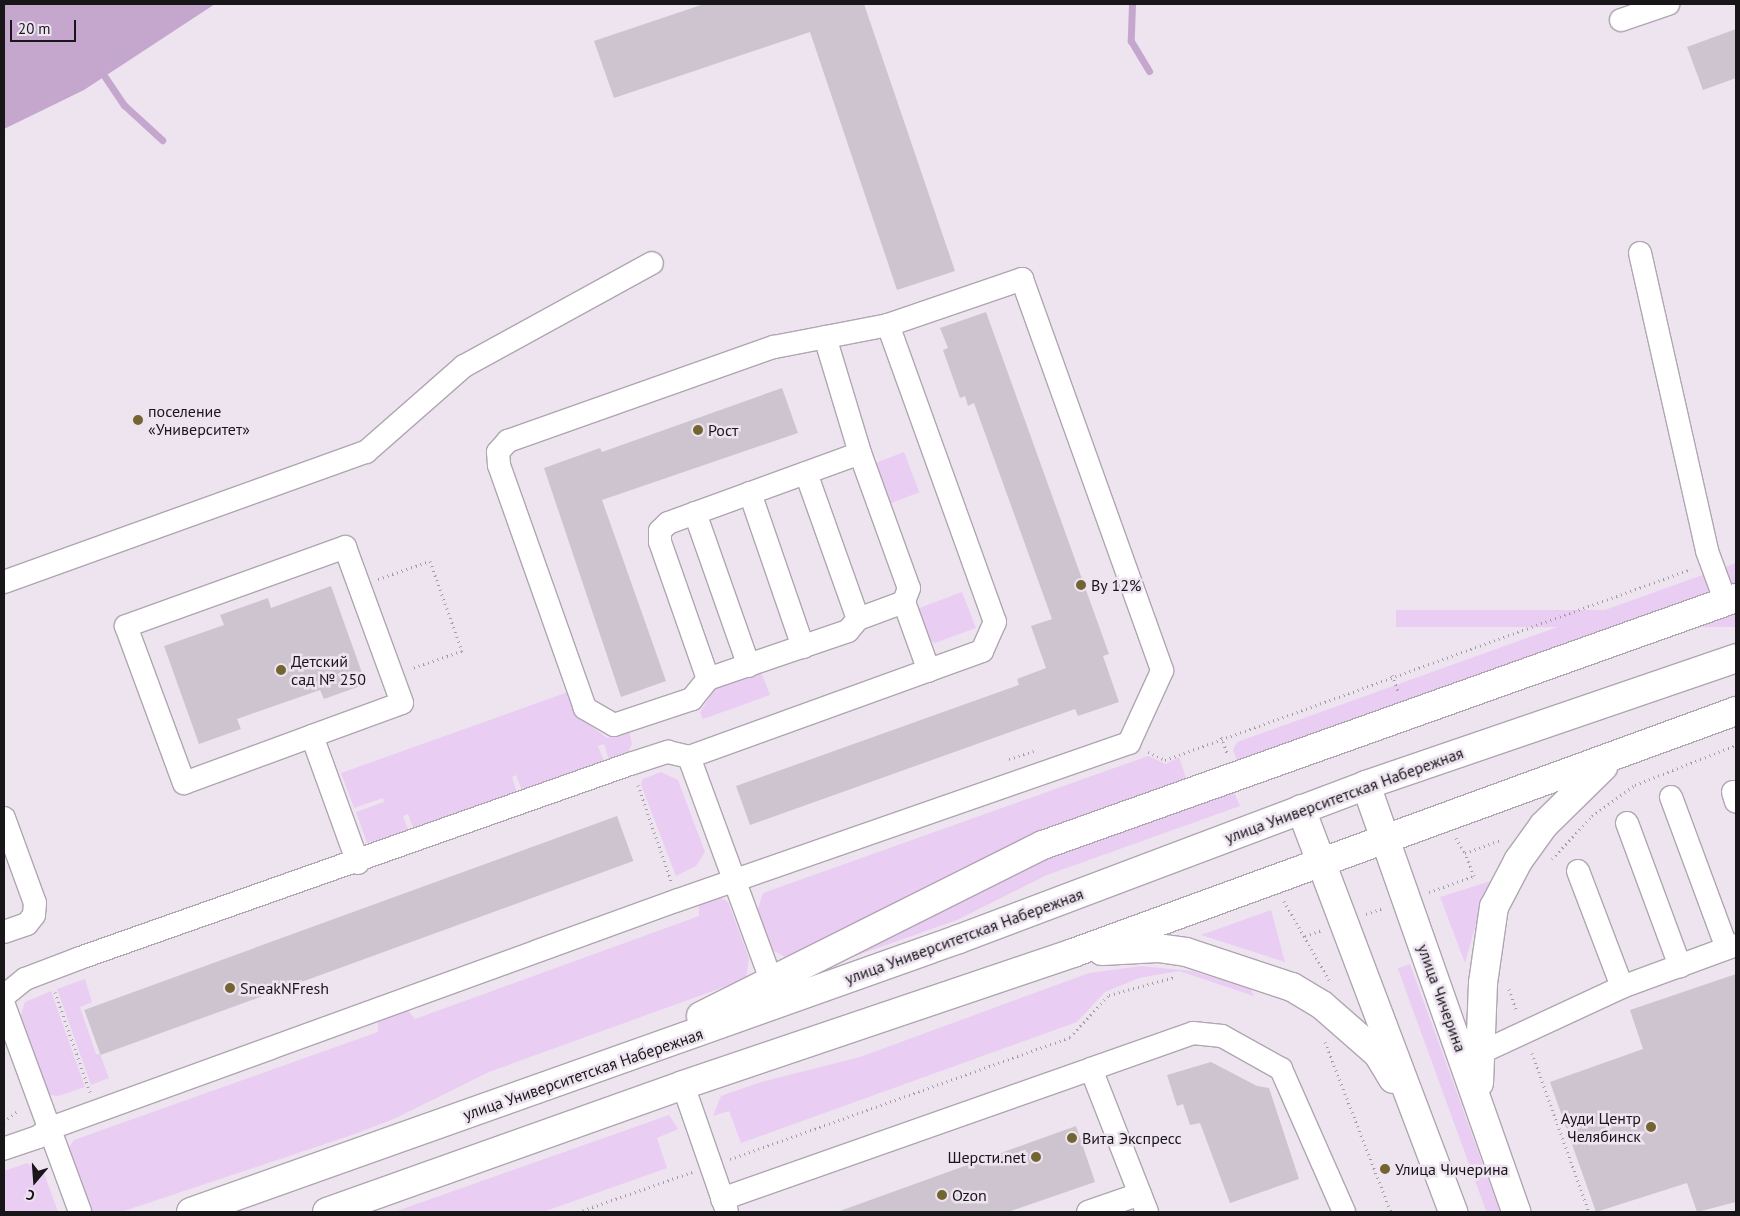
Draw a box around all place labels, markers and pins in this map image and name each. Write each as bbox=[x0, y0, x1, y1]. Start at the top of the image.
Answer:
place label: поселение «Университет» bbox=[148, 401, 250, 439]
marker: поселение «Университет» bbox=[132, 414, 144, 426]
place label: Рост bbox=[708, 420, 738, 440]
marker: Рост bbox=[692, 424, 704, 436]
place label: Ву 12% bbox=[1091, 575, 1142, 595]
marker: Ву 12% bbox=[1075, 579, 1087, 591]
place label: Детский сад № 250 bbox=[291, 651, 366, 689]
marker: Детский сад № 250 bbox=[275, 664, 287, 676]
place label: SneakNFresh bbox=[240, 978, 329, 998]
marker: SneakNFresh bbox=[224, 982, 236, 994]
place label: Ауди Центр Челябинск bbox=[1561, 1108, 1641, 1146]
marker: Ауди Центр Челябинск bbox=[1645, 1121, 1657, 1133]
place label: Вита Экспресс bbox=[1082, 1128, 1182, 1148]
marker: Вита Экспресс bbox=[1066, 1132, 1078, 1144]
place label: Шерсти.net bbox=[947, 1147, 1026, 1167]
marker: Шерсти.net bbox=[1030, 1151, 1042, 1163]
place label: Улица Чичерина bbox=[1395, 1159, 1509, 1179]
marker: Улица Чичерина bbox=[1379, 1163, 1391, 1175]
place label: Ozon bbox=[952, 1185, 987, 1205]
marker: Ozon bbox=[936, 1189, 948, 1201]

